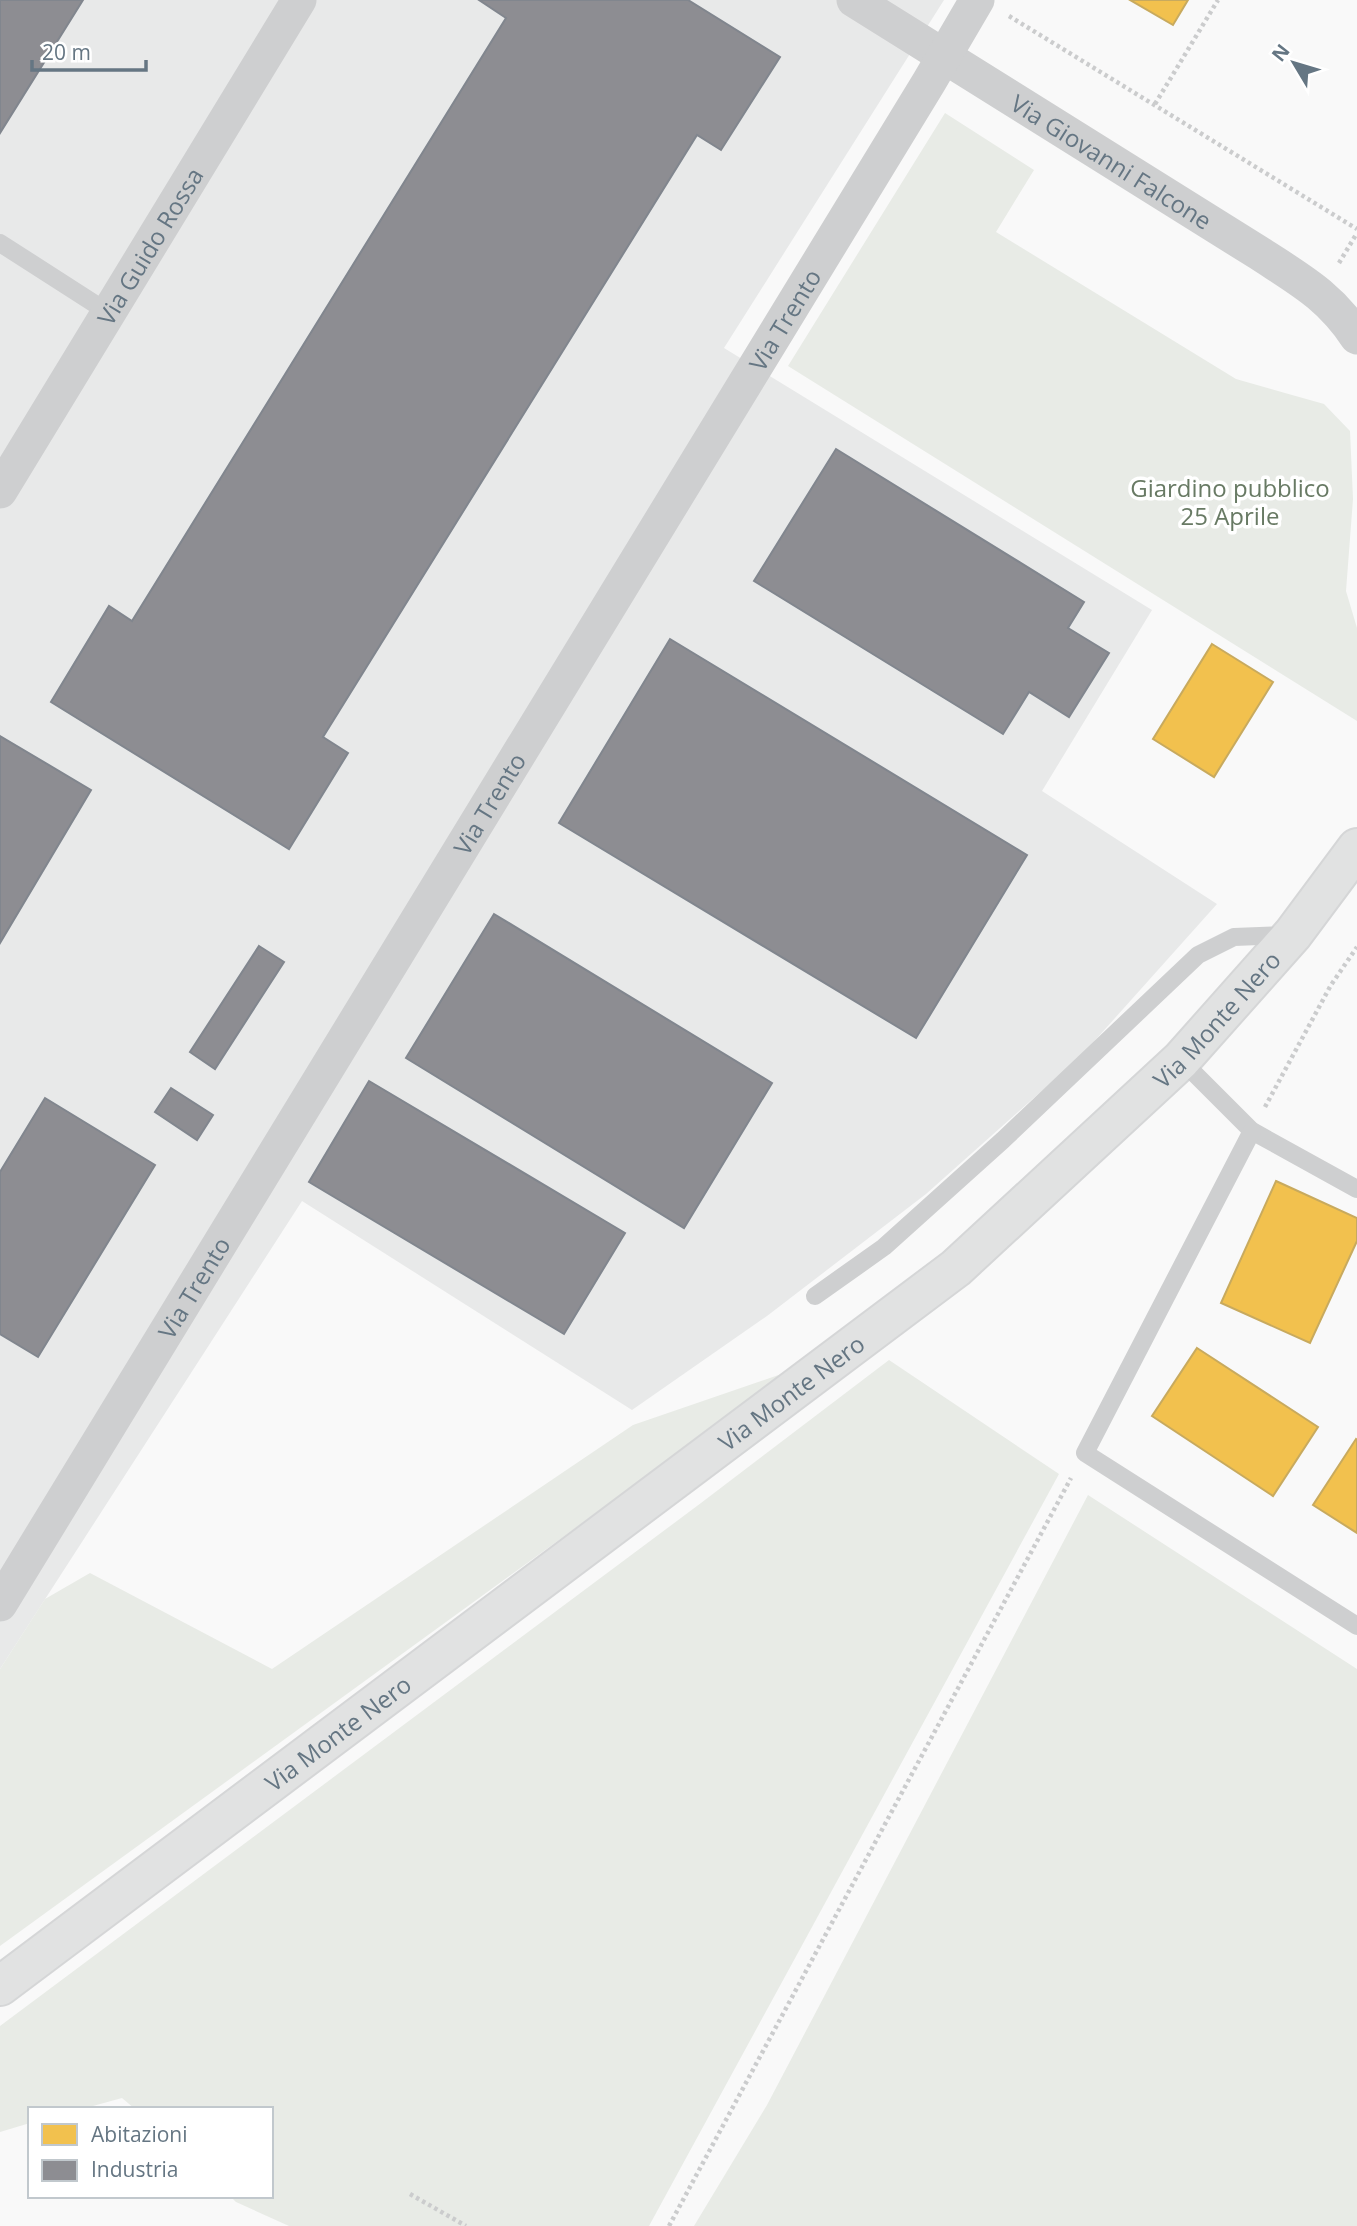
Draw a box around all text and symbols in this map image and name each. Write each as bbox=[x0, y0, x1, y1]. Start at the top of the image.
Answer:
scale bar bbox=[32, 28, 145, 72]
north arrow bbox=[1259, 28, 1329, 98]
text: 20 m bbox=[42, 38, 91, 66]
text: N bbox=[1266, 38, 1296, 67]
street label: Via Giovanni Falcone bbox=[1005, 86, 1218, 236]
street label: Via Guido Rossa bbox=[89, 161, 210, 331]
street label: Via Trento bbox=[740, 262, 828, 377]
park label: Giardino pubblico 25 Aprile bbox=[1130, 471, 1330, 532]
street label: Via Trento bbox=[445, 746, 533, 861]
street label: Via Monte Nero bbox=[1145, 943, 1287, 1095]
street label: Via Trento bbox=[149, 1230, 237, 1345]
street label: Via Monte Nero bbox=[711, 1326, 871, 1458]
street label: Via Monte Nero bbox=[258, 1667, 417, 1798]
legend bbox=[28, 2107, 273, 2198]
text: Abitazioni bbox=[91, 2120, 188, 2148]
text: Industria bbox=[91, 2155, 179, 2183]

